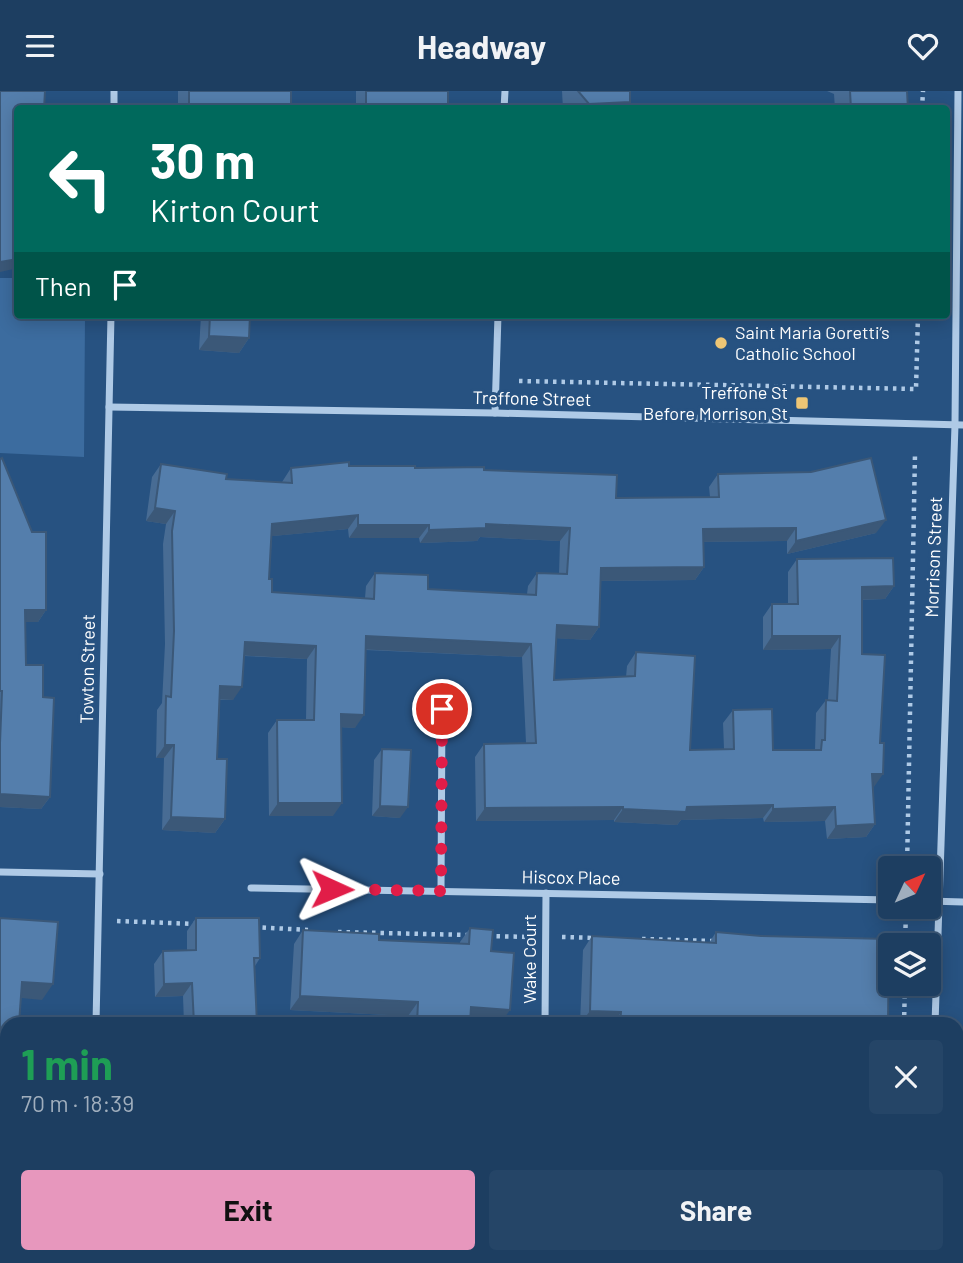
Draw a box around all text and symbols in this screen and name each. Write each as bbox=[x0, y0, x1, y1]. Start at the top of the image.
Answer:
icon: menu bbox=[21, 27, 59, 65]
text: Headway bbox=[417, 27, 546, 65]
icon: heart bbox=[904, 27, 942, 65]
text: 30 m bbox=[150, 130, 255, 189]
icon: left bbox=[35, 133, 126, 224]
text: Kirton Court bbox=[150, 190, 320, 228]
icon: arrive bbox=[106, 266, 144, 304]
text: Then bbox=[35, 270, 92, 301]
place label: Saint Maria Goretti’s Catholic School bbox=[735, 321, 890, 364]
marker: Saint Maria Goretti’s Catholic School bbox=[713, 335, 729, 351]
place label: Treffone St Before Morrison St bbox=[643, 381, 788, 424]
street label: Treffone Street bbox=[472, 386, 592, 410]
marker: Treffone St Before Morrison St bbox=[794, 395, 810, 411]
street label: Morrison Street bbox=[920, 496, 946, 618]
street label: Towton Street bbox=[75, 614, 99, 724]
pin bbox=[412, 679, 472, 739]
icon: arrive bbox=[423, 690, 461, 728]
position arrow bbox=[295, 852, 369, 926]
north arrow bbox=[878, 856, 942, 919]
map controls bbox=[878, 856, 941, 996]
street label: Hiscox Place bbox=[521, 865, 621, 889]
street label: Wake Court bbox=[518, 914, 540, 1004]
button: layers bbox=[878, 933, 941, 996]
text: 1 min bbox=[21, 1038, 113, 1088]
button: close bbox=[869, 1040, 943, 1114]
text: 70 m · 18:39 bbox=[21, 1089, 134, 1117]
button: Exit bbox=[21, 1170, 475, 1250]
button: Share bbox=[489, 1170, 943, 1250]

